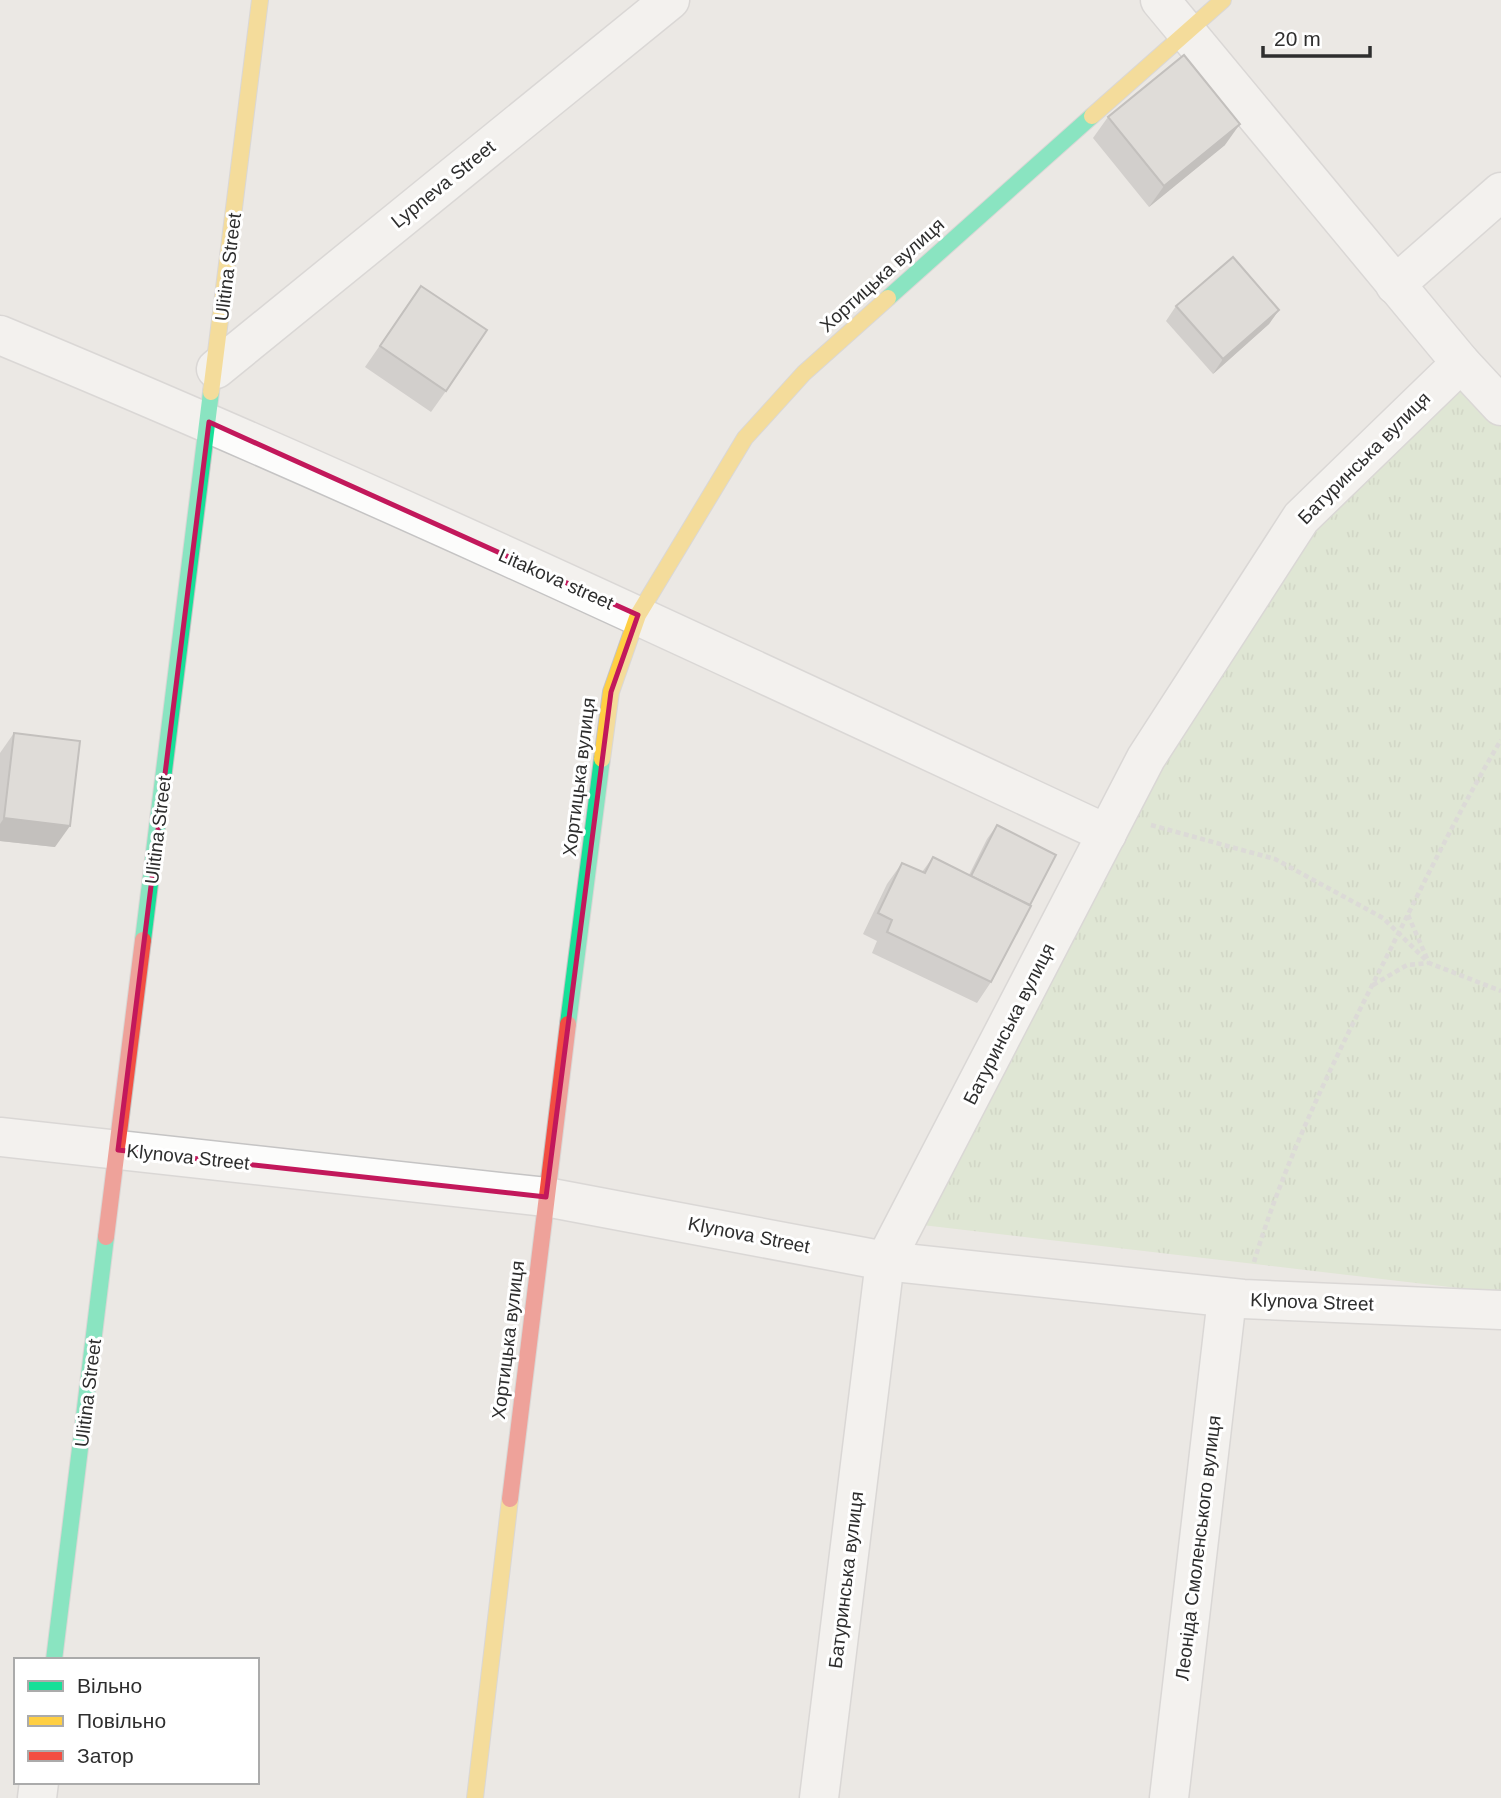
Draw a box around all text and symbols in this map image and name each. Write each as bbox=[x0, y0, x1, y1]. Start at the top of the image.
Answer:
scale bar bbox=[1263, 14, 1370, 58]
text: 20 m bbox=[1274, 27, 1321, 50]
street label: Lypneva Street bbox=[387, 135, 500, 232]
street label: Ulitina Street bbox=[211, 211, 245, 322]
street label: Хортицька вулиця bbox=[816, 214, 948, 336]
street label: Батуринська вулиця bbox=[1294, 388, 1434, 528]
street label: Litakova street bbox=[495, 544, 617, 614]
street label: Хортицька вулиця bbox=[559, 697, 599, 857]
street label: Ulitina Street bbox=[141, 774, 175, 885]
street label: Батуринська вулиця bbox=[959, 940, 1059, 1108]
street label: Klynova Street bbox=[125, 1140, 251, 1174]
street label: Klynova Street bbox=[686, 1213, 812, 1257]
street label: Хортицька вулиця bbox=[488, 1260, 528, 1420]
street label: Klynova Street bbox=[1250, 1289, 1375, 1315]
street label: Ulitina Street bbox=[71, 1337, 105, 1448]
street label: Леоніда Смоленського вулиця bbox=[1171, 1414, 1225, 1682]
street label: Батуринська вулиця bbox=[825, 1490, 867, 1670]
legend bbox=[14, 1658, 259, 1784]
text: Вільно bbox=[77, 1674, 142, 1697]
text: Повільно bbox=[77, 1709, 166, 1732]
text: Затор bbox=[77, 1744, 134, 1767]

